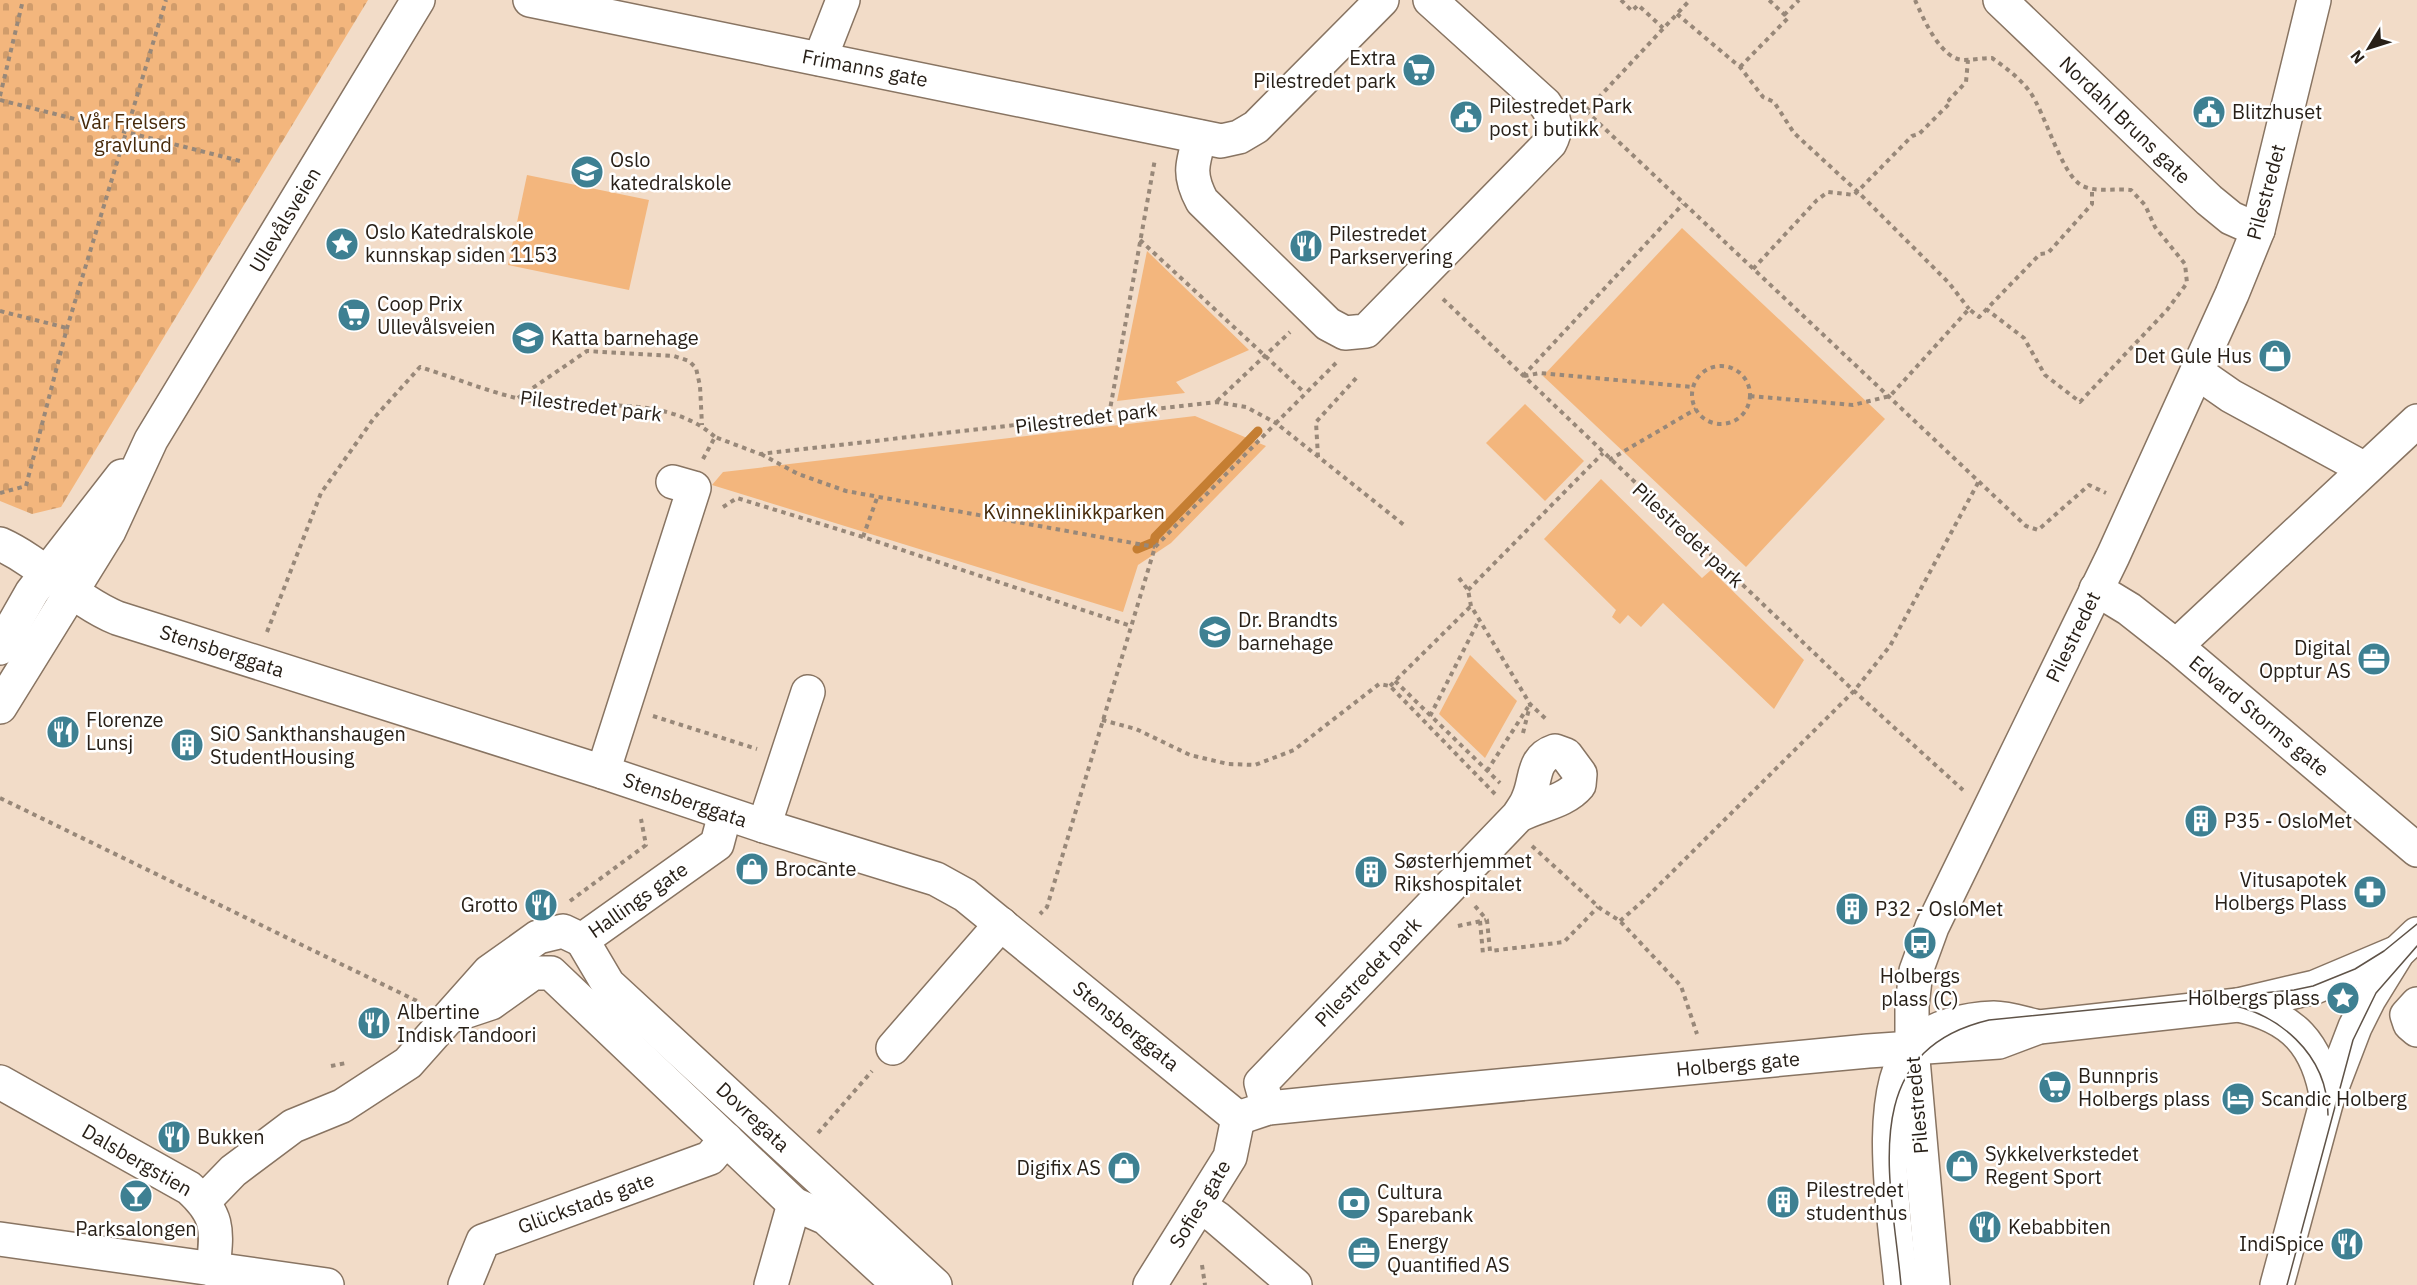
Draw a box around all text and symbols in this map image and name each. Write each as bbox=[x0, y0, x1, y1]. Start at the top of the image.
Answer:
north arrow bbox=[2339, 18, 2399, 78]
street label: Frimanns gate bbox=[800, 42, 930, 93]
place label: Extra Pilestredet park bbox=[1253, 44, 1396, 94]
text: N bbox=[2346, 47, 2369, 68]
street label: Nordahl Bruns gate bbox=[2054, 50, 2197, 189]
supermarket icon: Extra Pilestredet park bbox=[1401, 52, 1437, 88]
place label: Pilestredet Park post i butikk bbox=[1489, 92, 1633, 142]
public building icon: Blitzhuset bbox=[2191, 94, 2227, 130]
place label: Blitzhuset bbox=[2232, 98, 2322, 125]
public building icon: Pilestredet Park post i butikk bbox=[1448, 99, 1484, 135]
park label: Vår Frelsers gravlund bbox=[80, 108, 186, 158]
street label: Pilestredet bbox=[2240, 141, 2291, 243]
place label: Oslo katedralskole bbox=[610, 146, 732, 196]
school or university icon: Oslo katedralskole bbox=[569, 154, 605, 190]
street label: Ullevålsveien bbox=[243, 162, 327, 277]
place label: Oslo Katedralskole kunnskap siden 1153 bbox=[365, 218, 558, 268]
place label: Pilestredet Parkservering bbox=[1329, 220, 1453, 270]
place icon: Oslo Katedralskole kunnskap siden 1153 bbox=[324, 226, 360, 262]
restaurant icon: Pilestredet Parkservering bbox=[1288, 228, 1324, 264]
place label: Coop Prix Ullevålsveien bbox=[377, 290, 495, 340]
supermarket icon: Coop Prix Ullevålsveien bbox=[336, 297, 372, 333]
school or university icon: Katta barnehage bbox=[510, 320, 546, 356]
place label: Katta barnehage bbox=[551, 324, 699, 351]
shop icon: Det Gule Hus bbox=[2257, 338, 2293, 374]
place label: Det Gule Hus bbox=[2134, 342, 2252, 369]
street label: Pilestredet park bbox=[519, 383, 664, 428]
street label: Pilestredet park bbox=[1013, 395, 1159, 440]
street label: Pilestredet park bbox=[1627, 476, 1750, 594]
park label: Kvinneklinikkparken bbox=[983, 498, 1165, 525]
street label: Pilestredet bbox=[2039, 587, 2106, 687]
place label: Dr. Brandts barnehage bbox=[1238, 606, 1338, 656]
school or university icon: Dr. Brandts barnehage bbox=[1197, 614, 1233, 650]
street label: Stensberggata bbox=[156, 618, 288, 683]
place label: Digital Opptur AS bbox=[2259, 634, 2351, 684]
office icon: Digital Opptur AS bbox=[2356, 641, 2392, 677]
street label: Edvard Storms gate bbox=[2184, 649, 2335, 782]
place label: Florenze Lunsj bbox=[86, 706, 163, 756]
restaurant icon: Florenze Lunsj bbox=[45, 714, 81, 750]
place label: SiO Sankthanshaugen StudentHousing bbox=[210, 720, 406, 770]
building icon: SiO Sankthanshaugen StudentHousing bbox=[169, 727, 205, 763]
street label: Stensberggata bbox=[620, 766, 751, 833]
building icon: P35 - OsloMet bbox=[2183, 803, 2219, 839]
place label: P35 - OsloMet bbox=[2224, 807, 2352, 834]
place label: Søsterhjemmet Rikshospitalet bbox=[1394, 847, 1532, 897]
shop icon: Brocante bbox=[734, 851, 770, 887]
building icon: Søsterhjemmet Rikshospitalet bbox=[1353, 854, 1389, 890]
street label: Hallings gate bbox=[582, 855, 693, 944]
place label: Brocante bbox=[775, 855, 857, 882]
place label: Vitusapotek Holbergs Plass bbox=[2214, 866, 2347, 916]
pharmacy icon: Vitusapotek Holbergs Plass bbox=[2352, 874, 2388, 910]
restaurant icon: Grotto bbox=[523, 887, 559, 923]
place label: Grotto bbox=[461, 891, 518, 918]
building icon: P32 - OsloMet bbox=[1834, 891, 1870, 927]
place label: P32 - OsloMet bbox=[1875, 895, 2003, 922]
street label: Pilestredet park bbox=[1308, 911, 1427, 1032]
bus stop icon: Holbergs plass (C) bbox=[1902, 925, 1938, 961]
place label: Holbergs plass (C) bbox=[1880, 962, 1960, 1012]
street label: Stensberggata bbox=[1067, 974, 1185, 1077]
place icon: Holbergs plass bbox=[2325, 980, 2361, 1016]
place label: Holbergs plass bbox=[2188, 984, 2320, 1011]
place label: Albertine Indisk Tandoori bbox=[397, 998, 536, 1048]
restaurant icon: Albertine Indisk Tandoori bbox=[356, 1005, 392, 1041]
street label: Holbergs gate bbox=[1675, 1045, 1801, 1082]
street label: Pilestredet bbox=[1899, 1055, 1934, 1155]
place label: Bunnpris Holbergs plass bbox=[2078, 1062, 2210, 1112]
supermarket icon: Bunnpris Holbergs plass bbox=[2037, 1069, 2073, 1105]
street label: Dovregata bbox=[711, 1076, 796, 1158]
hotel icon: Scandic Holberg bbox=[2220, 1081, 2256, 1117]
place label: Scandic Holberg bbox=[2261, 1085, 2407, 1112]
street label: Dalsbergstien bbox=[77, 1117, 197, 1202]
restaurant icon: Bukken bbox=[156, 1119, 192, 1155]
place label: Bukken bbox=[197, 1123, 265, 1150]
place label: Sykkelverkstedet Regent Sport bbox=[1985, 1140, 2139, 1190]
shop icon: Sykkelverkstedet Regent Sport bbox=[1944, 1148, 1980, 1184]
shop icon: Digifix AS bbox=[1106, 1150, 1142, 1186]
place label: Digifix AS bbox=[1016, 1154, 1101, 1181]
street label: Sofies gate bbox=[1163, 1155, 1237, 1253]
street label: Glückstads gate bbox=[514, 1165, 658, 1240]
place label: Pilestredet studenthus bbox=[1806, 1176, 1907, 1226]
bar icon: Parksalongen bbox=[118, 1178, 154, 1214]
place label: Cultura Sparebank bbox=[1377, 1178, 1474, 1228]
building icon: Pilestredet studenthus bbox=[1765, 1184, 1801, 1220]
bank icon: Cultura Sparebank bbox=[1336, 1185, 1372, 1221]
restaurant icon: Kebabbiten bbox=[1967, 1209, 2003, 1245]
place label: Kebabbiten bbox=[2008, 1213, 2111, 1240]
place label: Parksalongen bbox=[75, 1215, 197, 1242]
restaurant icon: IndiSpice bbox=[2329, 1226, 2365, 1262]
place label: Energy Quantified AS bbox=[1387, 1228, 1510, 1278]
place label: IndiSpice bbox=[2239, 1230, 2324, 1257]
office icon: Energy Quantified AS bbox=[1346, 1235, 1382, 1271]

